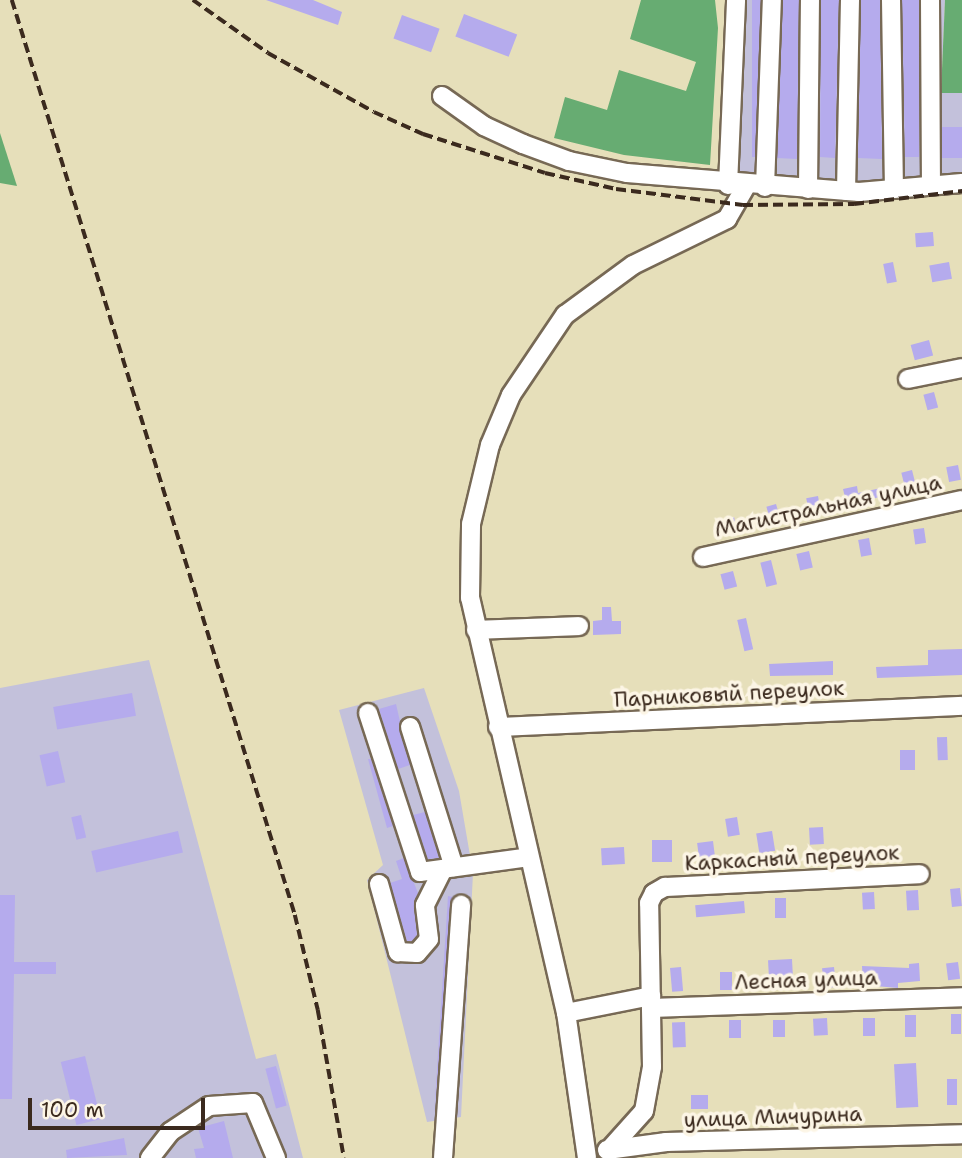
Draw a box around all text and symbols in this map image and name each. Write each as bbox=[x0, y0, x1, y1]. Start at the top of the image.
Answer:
street label: Магистральная улица bbox=[712, 470, 944, 542]
street label: Парниковый переулок bbox=[613, 675, 845, 713]
street label: Каркасный переулок bbox=[684, 840, 900, 876]
street label: Лесная улица bbox=[734, 965, 878, 995]
scale bar bbox=[32, 1084, 208, 1128]
text: 100 m bbox=[41, 1096, 104, 1124]
street label: улица Мичурина bbox=[683, 1101, 863, 1133]

